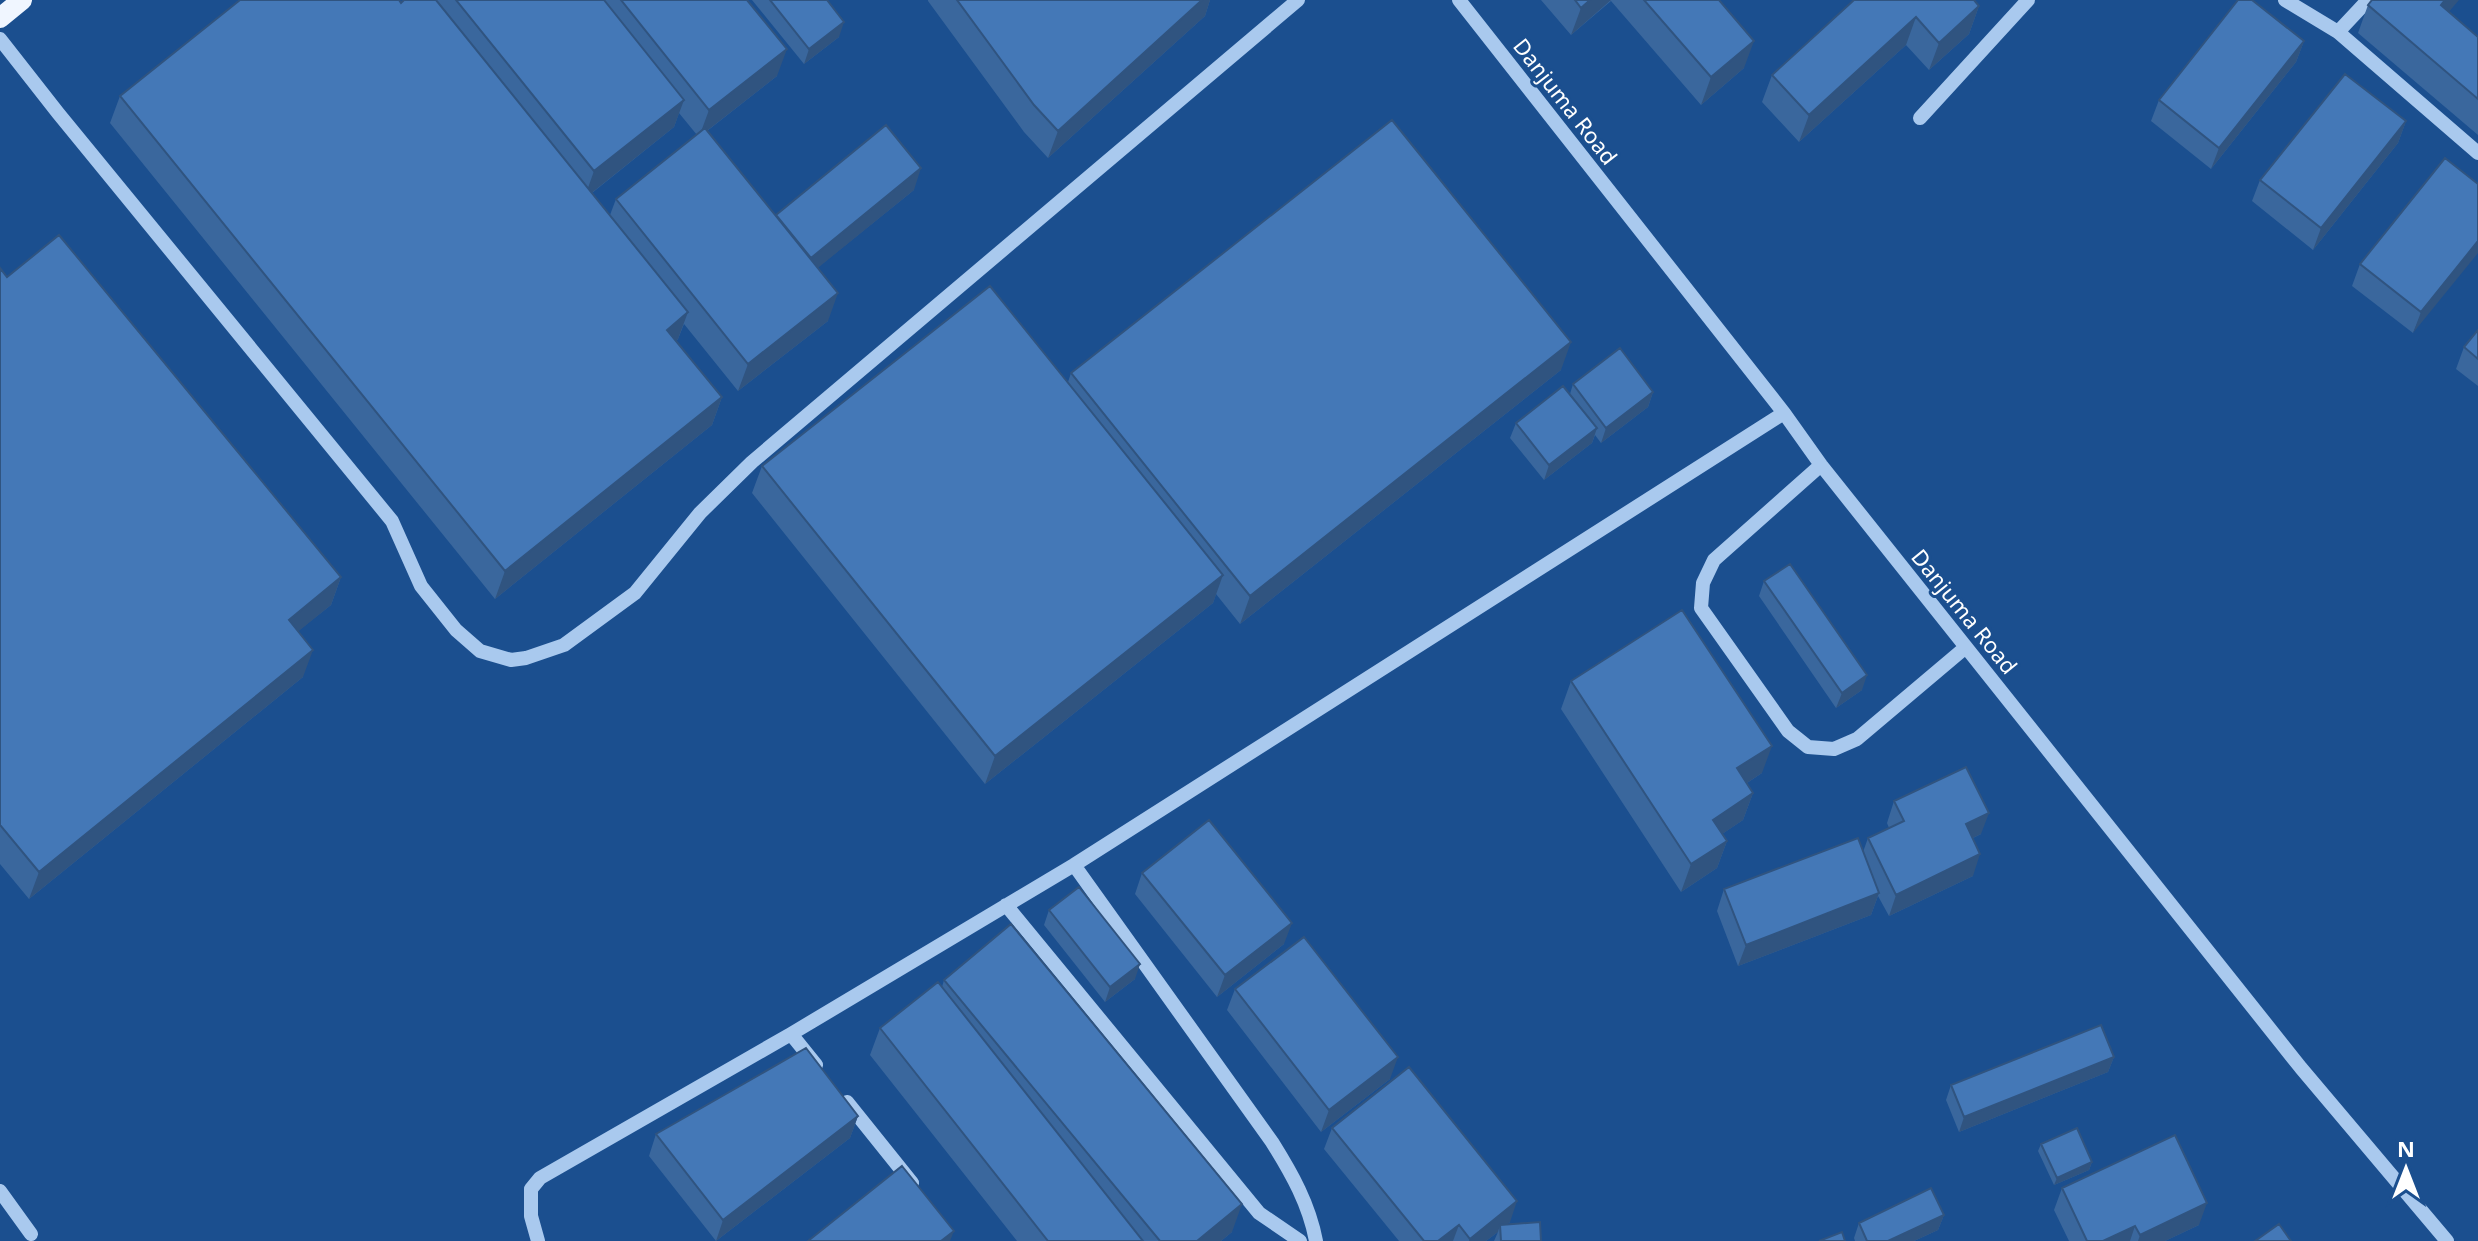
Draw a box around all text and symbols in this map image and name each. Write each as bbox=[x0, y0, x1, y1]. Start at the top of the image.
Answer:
street label: Danjuma Road bbox=[1507, 32, 1625, 170]
street label: Danjuma Road bbox=[1905, 542, 2025, 680]
north arrow bbox=[2366, 1129, 2446, 1209]
text: N bbox=[2397, 1133, 2415, 1163]

